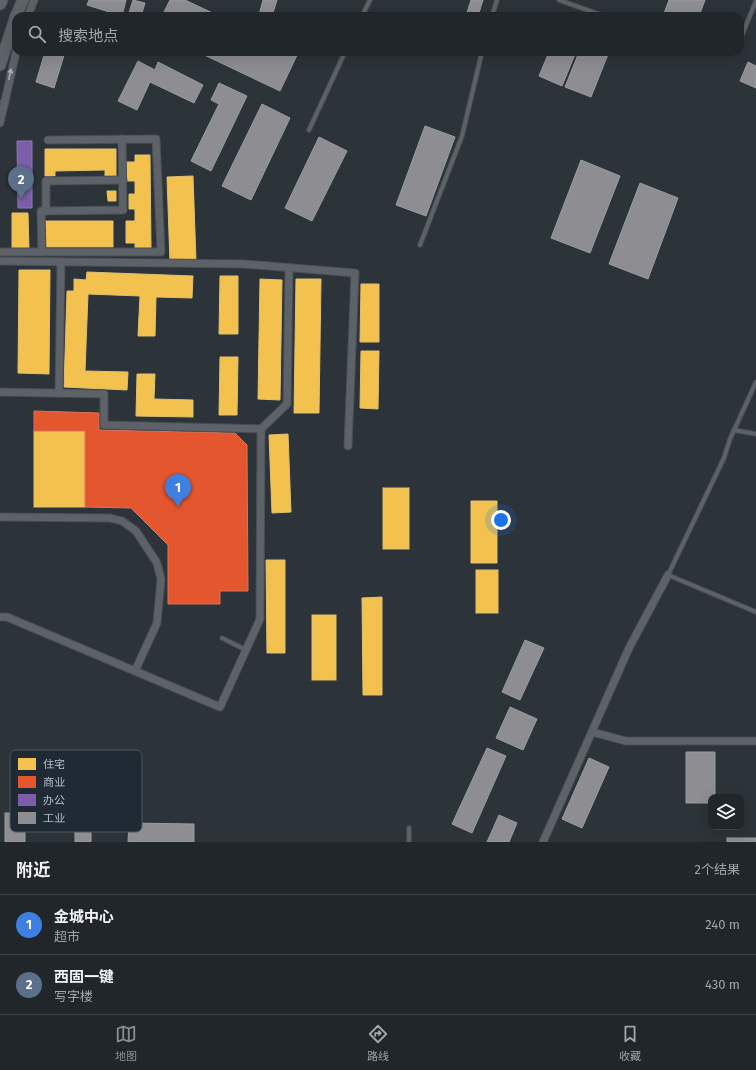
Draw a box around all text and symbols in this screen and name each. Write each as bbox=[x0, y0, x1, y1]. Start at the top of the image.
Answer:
search box bbox=[12, 12, 744, 56]
icon: search bbox=[26, 23, 48, 45]
text: 搜索地点 bbox=[58, 27, 118, 45]
one-way arrow bbox=[8, 67, 14, 80]
pin: 2 bbox=[8, 166, 34, 199]
pin: 1 bbox=[165, 474, 191, 507]
your location bbox=[491, 510, 511, 530]
legend bbox=[10, 750, 142, 832]
text: 住宅 bbox=[43, 758, 65, 771]
text: 商业 bbox=[43, 776, 65, 789]
text: 办公 bbox=[43, 794, 65, 807]
map controls bbox=[708, 794, 744, 830]
button: layers bbox=[708, 794, 744, 830]
text: 工业 bbox=[43, 812, 65, 825]
text: 附近 bbox=[16, 860, 50, 881]
text: 2个结果 bbox=[695, 862, 740, 877]
text: 金城中心 bbox=[54, 908, 114, 926]
text: 1 bbox=[26, 917, 32, 932]
text: 240 m bbox=[705, 917, 740, 932]
text: 超市 bbox=[54, 929, 80, 944]
text: 西固一键 bbox=[54, 968, 114, 986]
text: 2 bbox=[26, 977, 32, 992]
text: 430 m bbox=[705, 977, 740, 992]
text: 写字楼 bbox=[54, 989, 93, 1004]
tab: 地图 bbox=[115, 1023, 137, 1063]
tab: 路线 bbox=[367, 1023, 389, 1063]
tab: 收藏 bbox=[619, 1023, 641, 1063]

